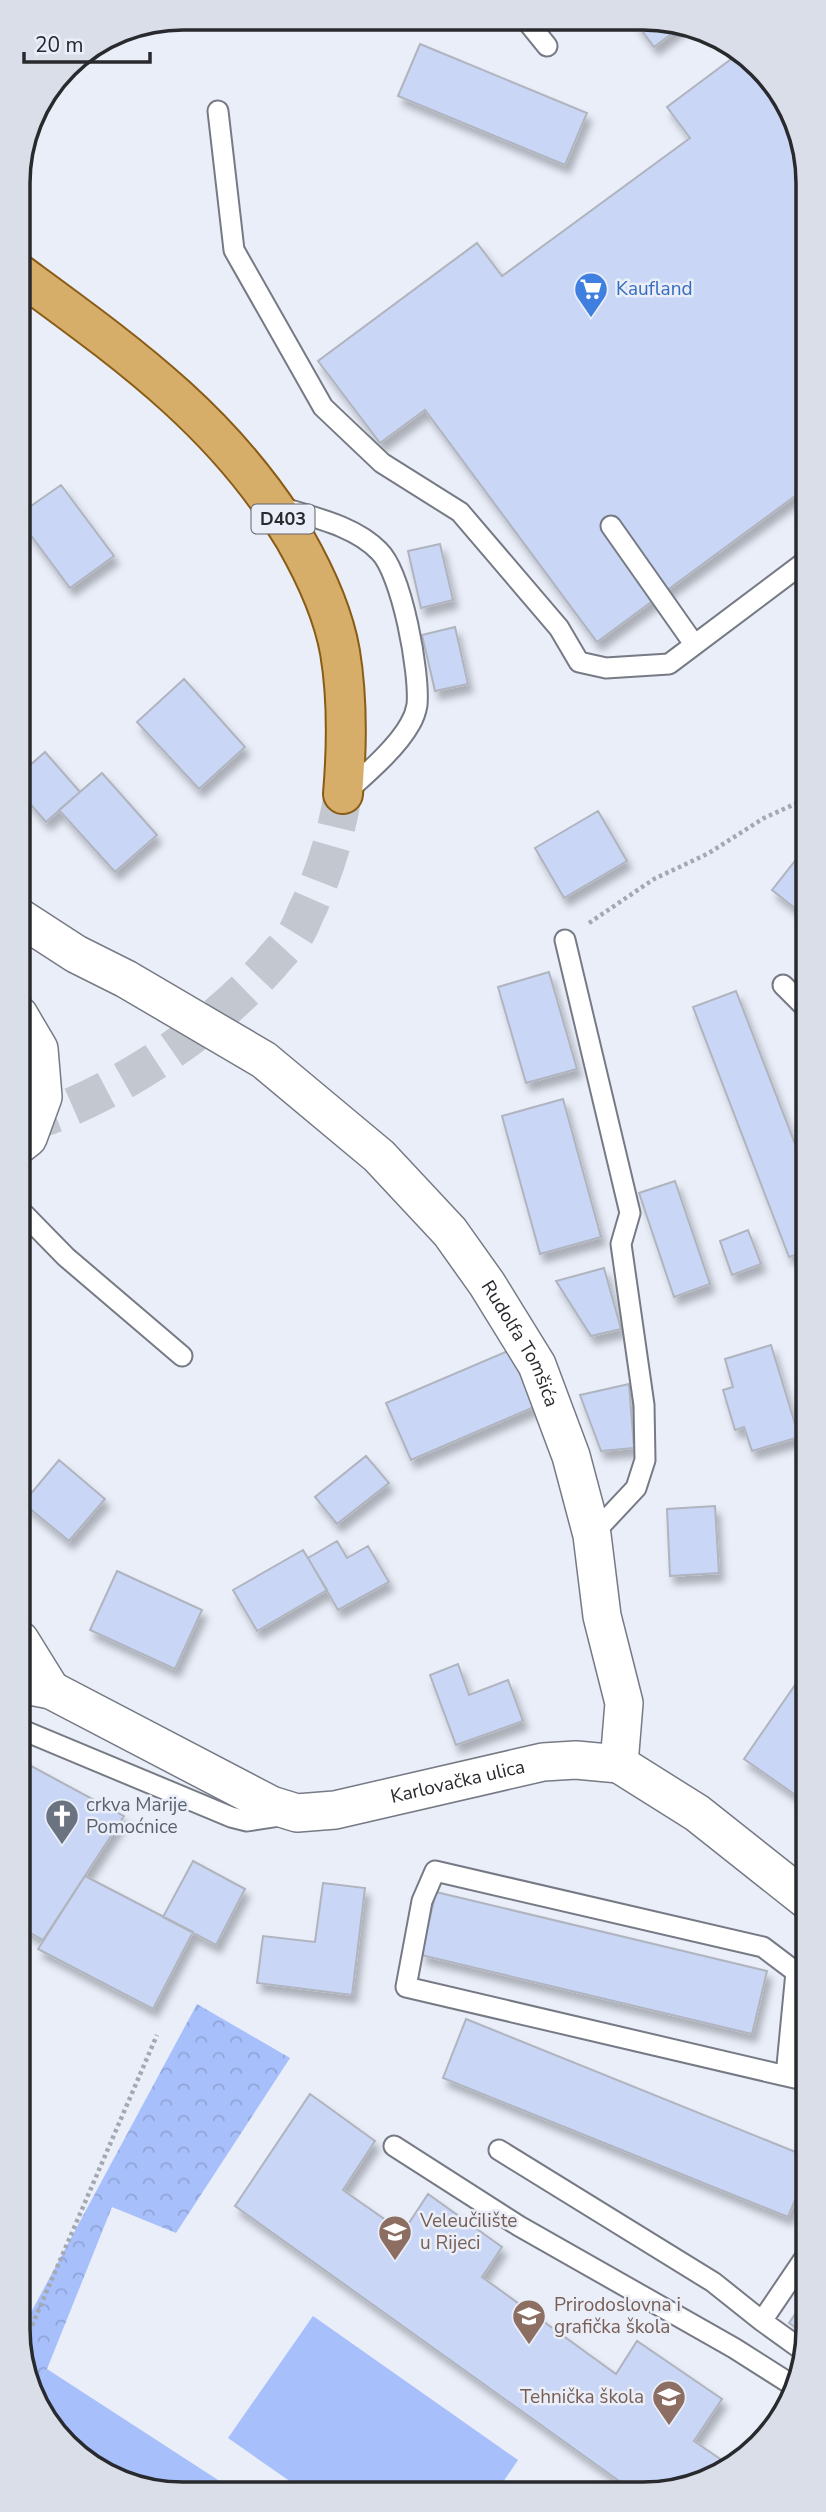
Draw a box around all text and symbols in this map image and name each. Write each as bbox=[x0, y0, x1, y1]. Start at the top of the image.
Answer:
scale bar bbox=[24, 21, 150, 65]
text: 20 m bbox=[35, 31, 84, 59]
supermarket icon: Kaufland bbox=[572, 270, 610, 319]
place label: Kaufland bbox=[616, 276, 693, 302]
road number: D403 bbox=[252, 504, 314, 534]
street label: Rudolfa Tomšića bbox=[475, 1275, 565, 1411]
street label: Karlovačka ulica bbox=[388, 1754, 527, 1810]
place label: crkva Marije Pomoćnice bbox=[86, 1792, 187, 1840]
church icon: crkva Marije Pomoćnice bbox=[43, 1797, 81, 1846]
place label: Veleučilište u Rijeci bbox=[419, 2208, 517, 2256]
school or university icon: Veleučilište u Rijeci bbox=[376, 2213, 414, 2262]
place label: Prirodoslovna i grafička škola bbox=[554, 2292, 681, 2340]
school or university icon: Prirodoslovna i grafička škola bbox=[510, 2297, 548, 2346]
school or university icon: Tehnička škola bbox=[650, 2378, 688, 2427]
place label: Tehnička škola bbox=[520, 2384, 644, 2410]

